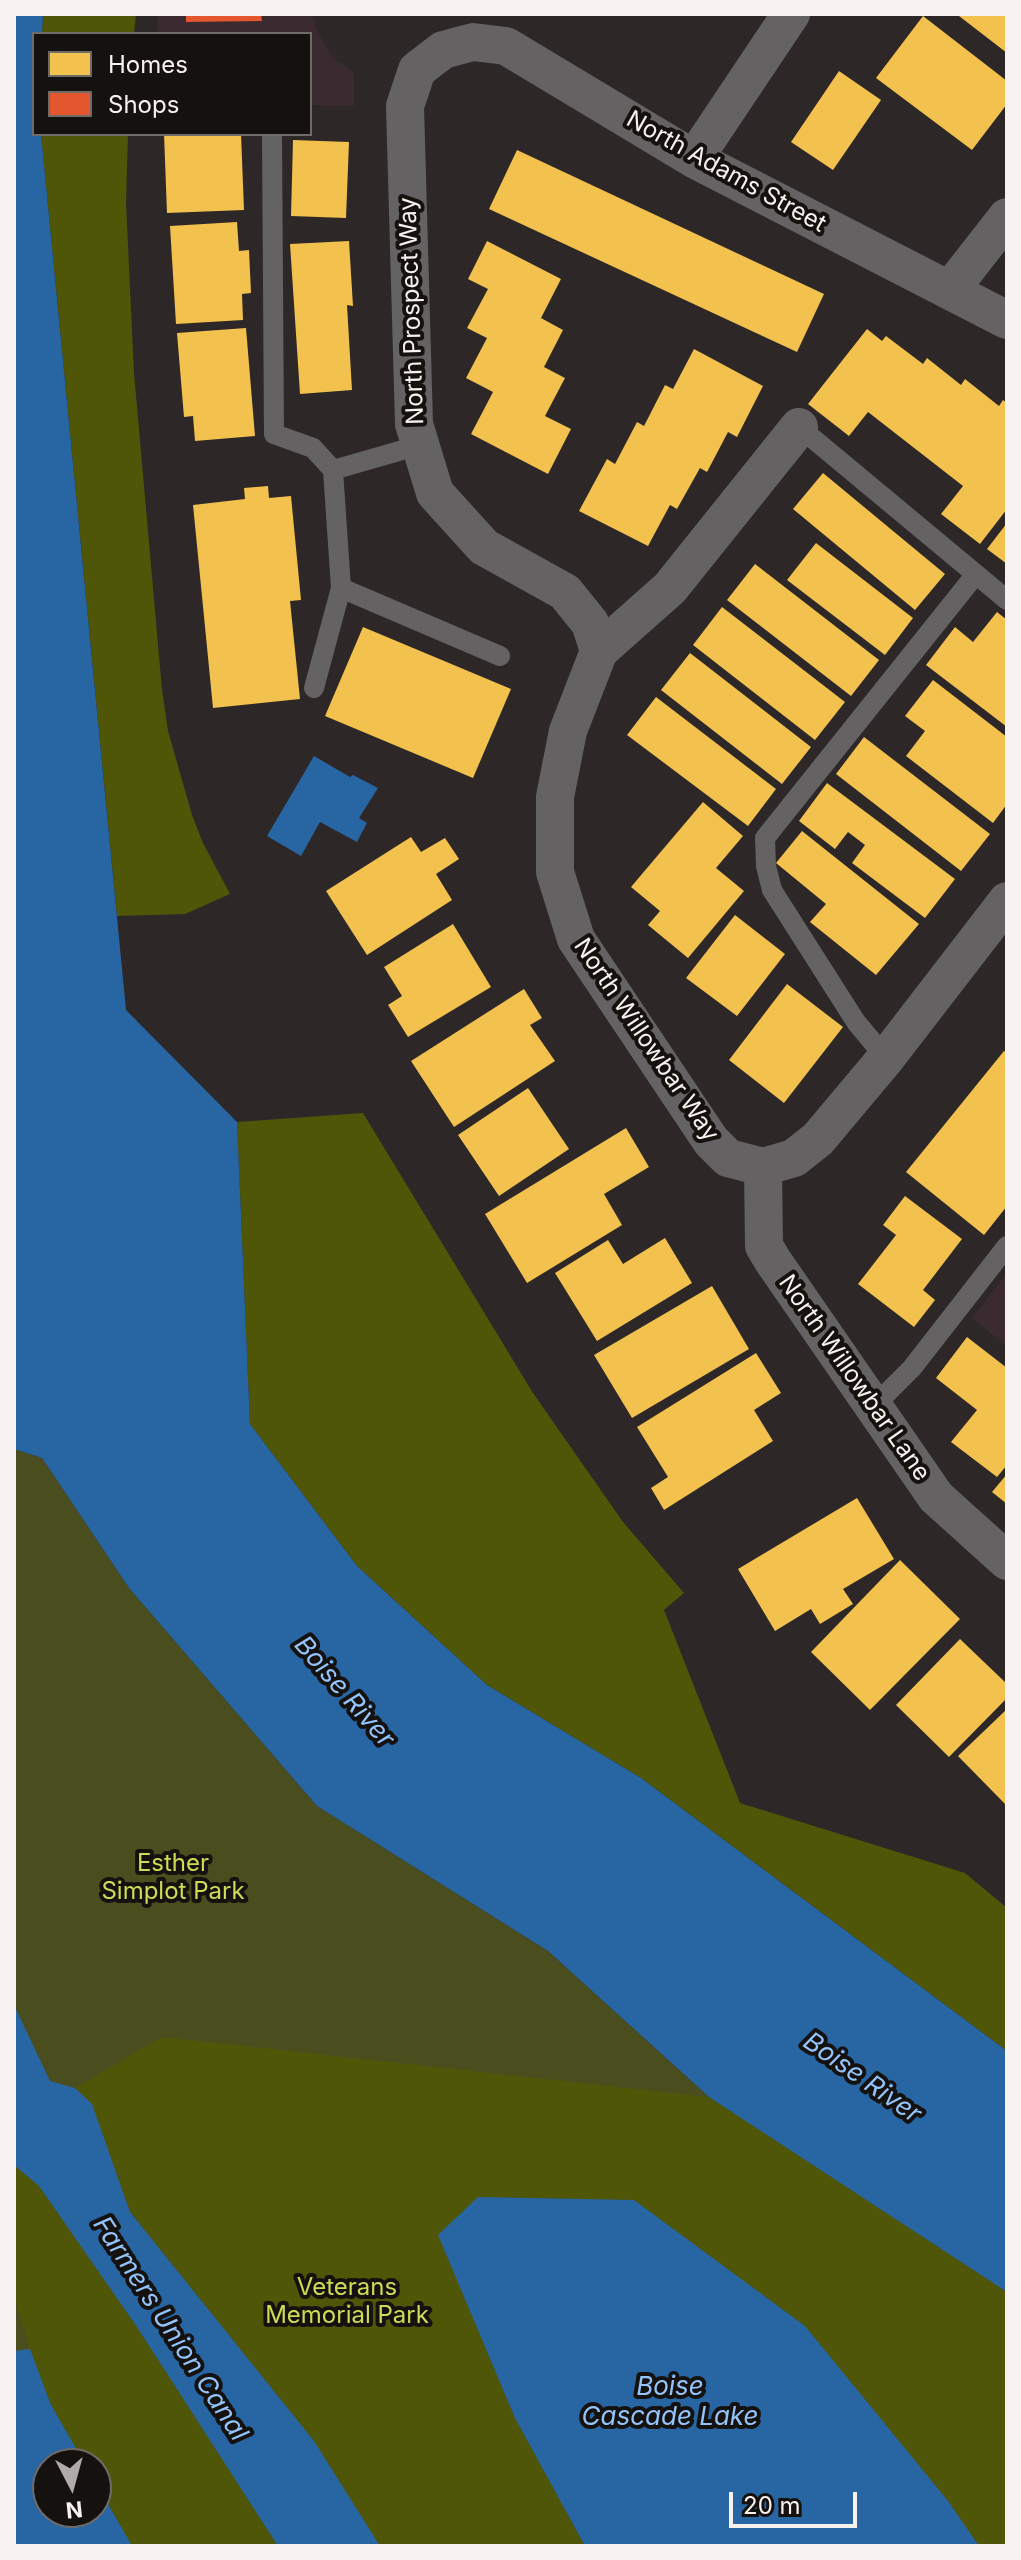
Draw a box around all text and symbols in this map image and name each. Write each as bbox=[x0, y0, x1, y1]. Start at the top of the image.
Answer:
legend bbox=[32, 32, 312, 136]
text: Homes bbox=[108, 50, 188, 79]
text: Shops bbox=[108, 90, 179, 119]
street label: North Adams Street bbox=[621, 105, 831, 239]
street label: North Prospect Way bbox=[394, 197, 430, 425]
street label: North Willowbar Way bbox=[567, 933, 725, 1147]
street label: North Willowbar Lane bbox=[772, 1269, 936, 1487]
water label: Boise River bbox=[287, 1630, 401, 1754]
park label: Esther Simplot Park bbox=[101, 1850, 245, 1906]
water label: Boise River bbox=[797, 2026, 927, 2130]
water label: Farmers Union Canal bbox=[86, 2211, 254, 2447]
park label: Veterans Memorial Park bbox=[265, 2274, 429, 2330]
water label: Boise Cascade Lake bbox=[581, 2371, 759, 2432]
north arrow bbox=[32, 2448, 112, 2528]
scale bar bbox=[733, 2476, 861, 2526]
text: 20 m bbox=[743, 2491, 801, 2520]
text: N bbox=[65, 2496, 84, 2524]

